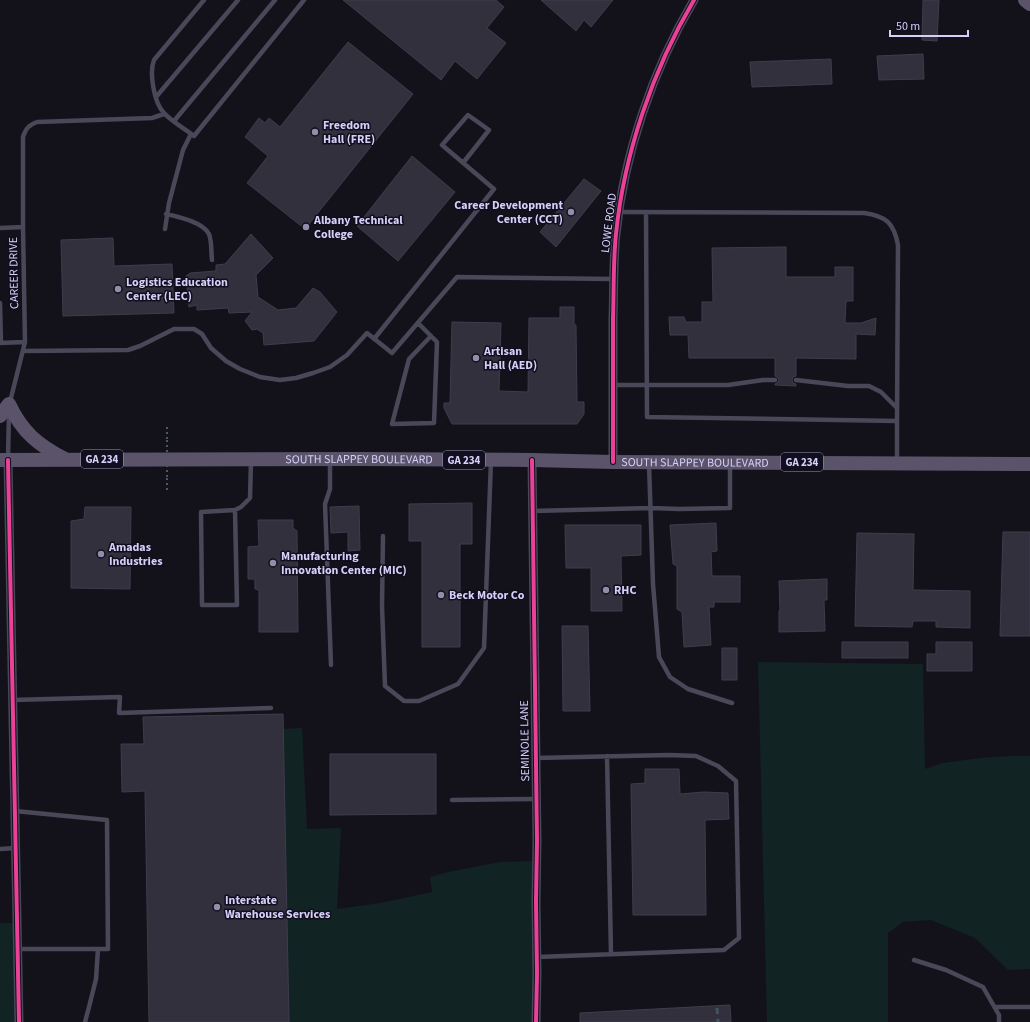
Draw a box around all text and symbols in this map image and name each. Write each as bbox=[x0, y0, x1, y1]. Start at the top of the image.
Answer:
scale bar bbox=[890, 12, 968, 38]
text: 50 m bbox=[896, 18, 920, 35]
place label: Freedom Hall (FRE) bbox=[323, 117, 375, 148]
marker: Freedom Hall (FRE) bbox=[310, 127, 320, 137]
street label: LOWE ROAD bbox=[597, 192, 621, 254]
place label: Career Development Center (CCT) bbox=[454, 197, 563, 228]
marker: Career Development Center (CCT) bbox=[566, 207, 576, 217]
place label: Albany Technical College bbox=[313, 212, 403, 243]
marker: Albany Technical College bbox=[301, 222, 311, 232]
street label: CAREER DRIVE bbox=[5, 237, 23, 309]
place label: Logistics Education Center (LEC) bbox=[126, 274, 228, 305]
marker: Logistics Education Center (LEC) bbox=[113, 284, 123, 294]
place label: Artisan Hall (AED) bbox=[483, 343, 537, 374]
marker: Artisan Hall (AED) bbox=[471, 353, 481, 363]
road number: GA 234 bbox=[81, 450, 123, 468]
street label: SOUTH SLAPPEY BOULEVARD bbox=[285, 450, 433, 468]
road number: GA 234 bbox=[443, 451, 485, 469]
road number: GA 234 bbox=[781, 453, 823, 471]
street label: SOUTH SLAPPEY BOULEVARD bbox=[621, 454, 769, 471]
place label: Amadas Industries bbox=[108, 539, 162, 570]
place label: Manufacturing Innovation Center (MIC) bbox=[281, 548, 407, 579]
marker: Amadas Industries bbox=[96, 549, 106, 559]
marker: Manufacturing Innovation Center (MIC) bbox=[268, 558, 278, 568]
place label: RHC bbox=[614, 582, 636, 599]
marker: RHC bbox=[601, 585, 611, 595]
place label: Beck Motor Co bbox=[449, 587, 525, 604]
marker: Beck Motor Co bbox=[436, 590, 446, 600]
street label: SEMINOLE LANE bbox=[516, 700, 534, 782]
place label: Interstate Warehouse Services bbox=[225, 892, 330, 923]
marker: Interstate Warehouse Services bbox=[212, 902, 222, 912]

